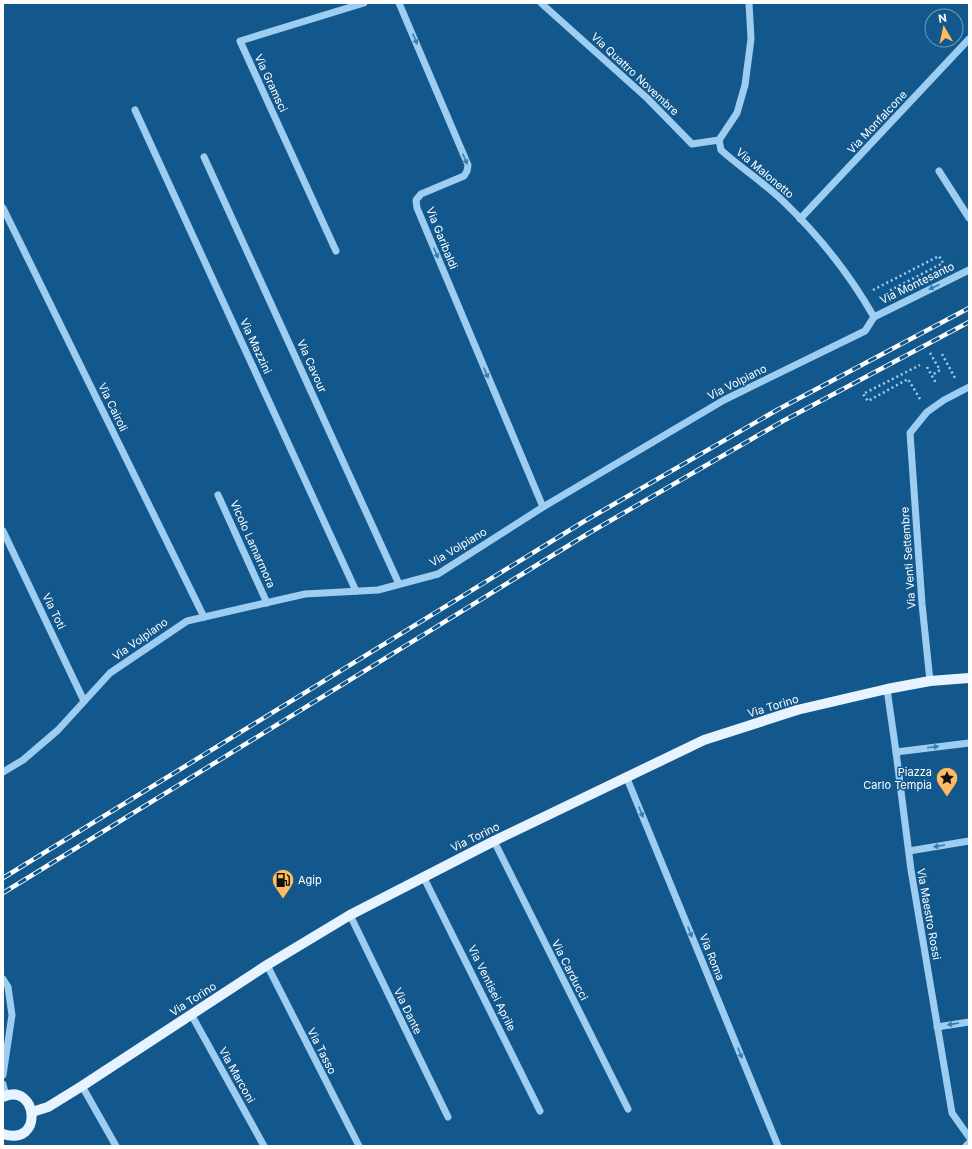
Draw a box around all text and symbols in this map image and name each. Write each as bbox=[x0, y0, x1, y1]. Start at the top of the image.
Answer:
north arrow bbox=[924, 8, 964, 48]
text: N bbox=[937, 11, 948, 26]
street label: Via Quattro Novembre bbox=[588, 30, 682, 118]
one-way arrow bbox=[412, 33, 418, 45]
street label: Via Gramsci bbox=[251, 52, 291, 114]
street label: Via Monfalcone bbox=[844, 88, 910, 156]
street label: Via Malonetto bbox=[733, 145, 797, 202]
one-way arrow bbox=[463, 153, 469, 165]
street label: Via Garibaldi bbox=[423, 205, 461, 271]
one-way arrow bbox=[433, 247, 439, 259]
street label: Via Montesanto bbox=[878, 259, 957, 307]
one-way arrow bbox=[928, 284, 940, 290]
street label: Via Mazzini bbox=[237, 316, 275, 376]
street label: Via Cavour bbox=[294, 337, 330, 395]
street label: Via Volpiano bbox=[705, 361, 769, 403]
one-way arrow bbox=[484, 367, 490, 379]
street label: Via Cairoli bbox=[95, 380, 131, 434]
street label: Vicolo Lamarmora bbox=[227, 498, 279, 590]
street label: Via Venti Settembre bbox=[897, 506, 919, 610]
street label: Via Volpiano bbox=[427, 524, 490, 570]
street label: Via Toti bbox=[39, 591, 69, 631]
street label: Via Volpiano bbox=[110, 615, 171, 663]
street label: Via Torino bbox=[746, 692, 801, 720]
one-way arrow bbox=[927, 744, 939, 750]
place label: Piazza Carlo Tempia bbox=[863, 765, 932, 792]
place icon: Piazza Carlo Tempia bbox=[934, 765, 960, 798]
one-way arrow bbox=[638, 807, 644, 818]
street label: Via Torino bbox=[448, 819, 502, 855]
one-way arrow bbox=[933, 843, 945, 849]
fuel station icon: Agip bbox=[270, 867, 296, 900]
street label: Via Maestro Rossi bbox=[914, 867, 944, 961]
place label: Agip bbox=[298, 873, 322, 887]
one-way arrow bbox=[688, 927, 694, 939]
street label: Via Roma bbox=[696, 932, 728, 982]
street label: Via Carducci bbox=[549, 937, 591, 1003]
street label: Via Ventisei Aprile bbox=[465, 943, 519, 1033]
street label: Via Torino bbox=[167, 979, 219, 1019]
street label: Via Dante bbox=[391, 985, 425, 1037]
one-way arrow bbox=[947, 1021, 959, 1027]
street label: Via Tasso bbox=[304, 1025, 340, 1077]
street label: Via Marconi bbox=[216, 1045, 258, 1105]
one-way arrow bbox=[737, 1047, 743, 1059]

